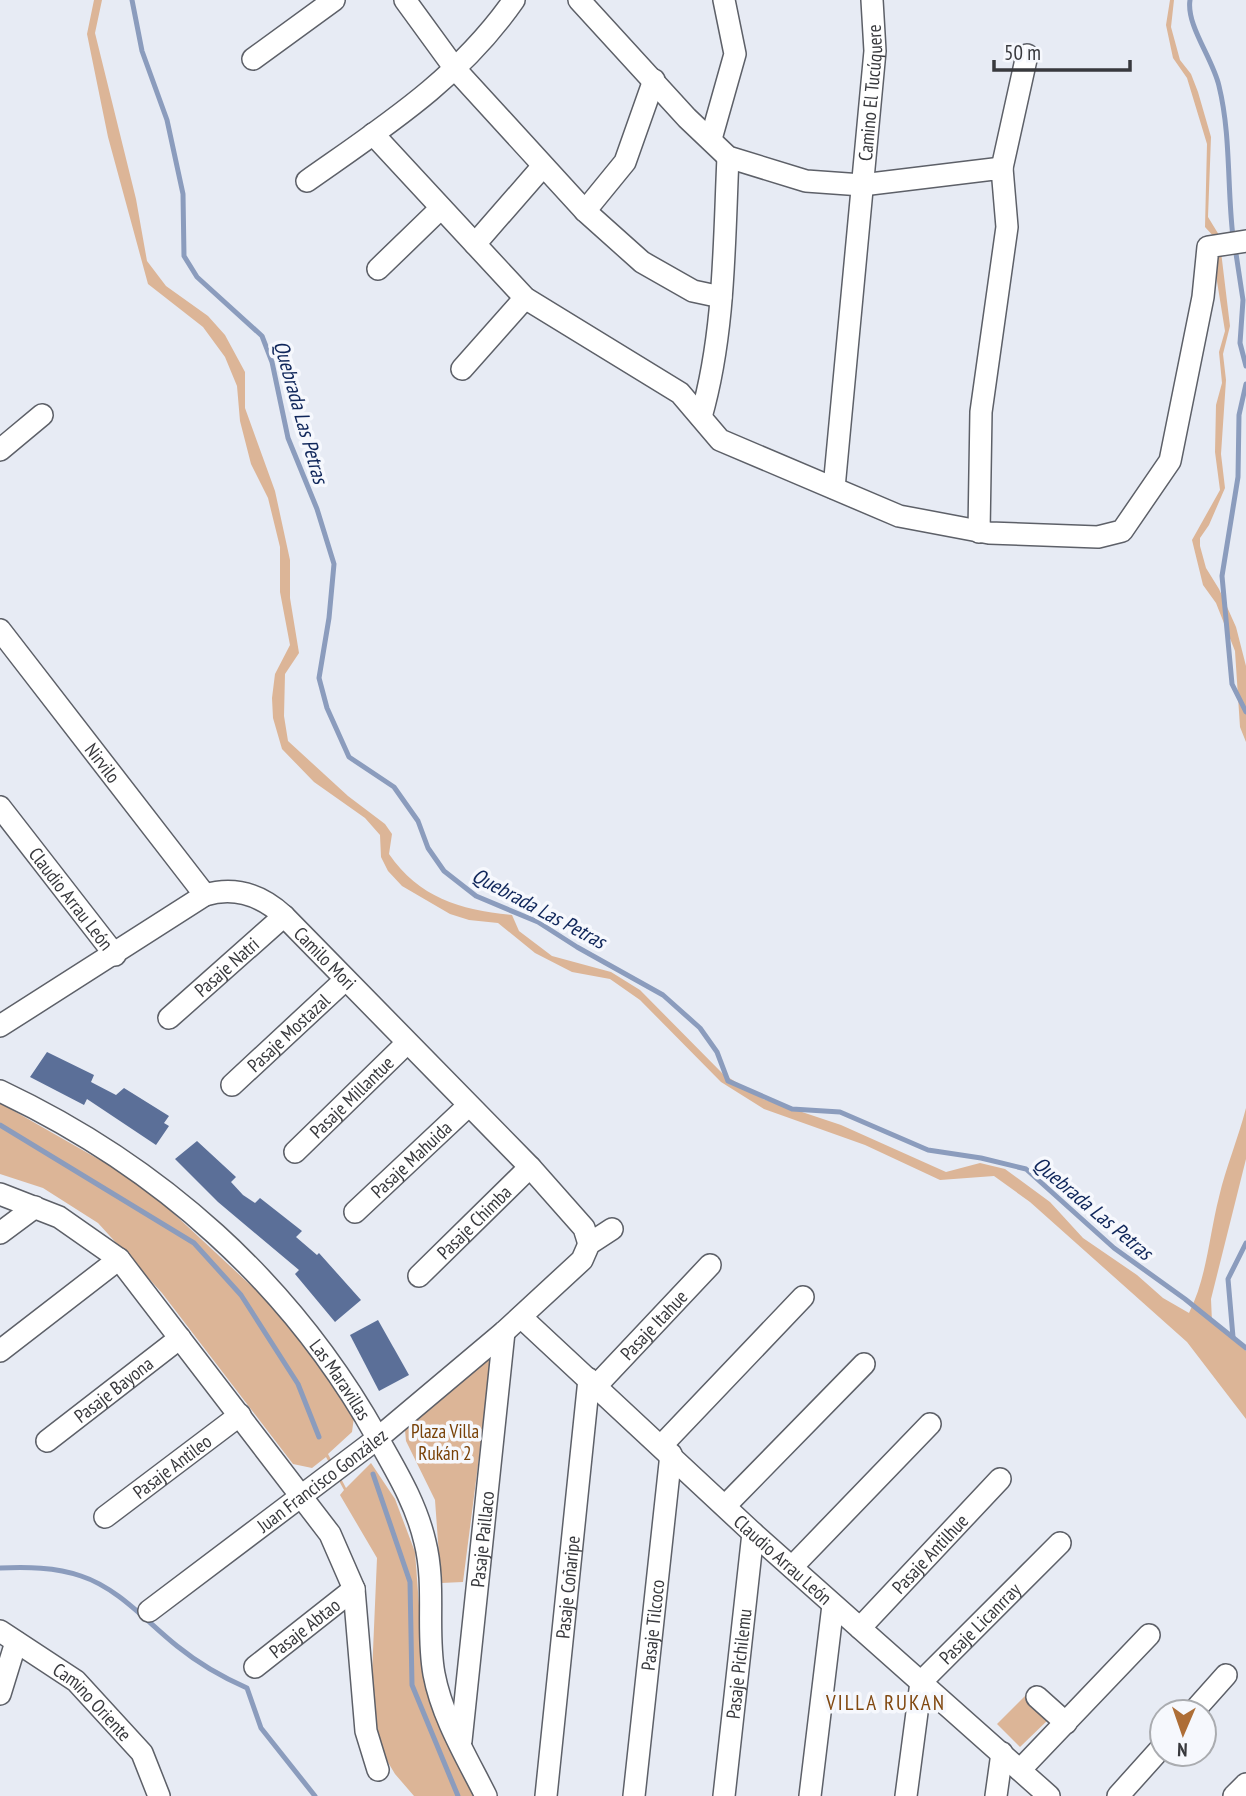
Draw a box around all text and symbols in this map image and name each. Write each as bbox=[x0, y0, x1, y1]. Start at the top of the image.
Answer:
street label: Camino El Tucúquere bbox=[853, 24, 887, 162]
scale bar bbox=[994, 28, 1130, 72]
text: 50 m bbox=[1004, 39, 1041, 66]
water label: Quebrada Las Petras bbox=[268, 337, 335, 488]
street label: Nirvilo bbox=[80, 738, 126, 788]
street label: Claudio Arrau León bbox=[24, 842, 119, 955]
water label: Quebrada Las Petras bbox=[468, 861, 612, 955]
street label: Camilo Mori bbox=[289, 921, 361, 995]
street label: Pasaje Natri bbox=[189, 932, 264, 1002]
street label: Pasaje Mostazal bbox=[242, 988, 335, 1077]
street label: Pasaje Millantue bbox=[305, 1051, 399, 1143]
street label: Pasaje Mahuida bbox=[366, 1116, 457, 1203]
water label: Quebrada Las Petras bbox=[1028, 1150, 1160, 1267]
street label: Pasaje Chimba bbox=[432, 1180, 516, 1264]
street label: Pasaje Itahue bbox=[615, 1285, 692, 1365]
street label: Las Maravillas bbox=[305, 1334, 376, 1424]
street label: Pasaje Bayona bbox=[69, 1351, 158, 1428]
park label: Plaza Villa Rukán 2 bbox=[411, 1419, 479, 1465]
street label: Juan Francisco González bbox=[251, 1423, 392, 1538]
street label: Pasaje Antileo bbox=[128, 1429, 216, 1504]
street label: Pasaje Paillaco bbox=[465, 1490, 499, 1588]
street label: Claudio Arrau León bbox=[729, 1509, 837, 1610]
street label: Pasaje Antilhue bbox=[887, 1509, 973, 1599]
street label: Pasaje Coñaripe bbox=[550, 1534, 585, 1640]
street label: Pasaje Licanrray bbox=[934, 1577, 1026, 1669]
street label: Pasaje Tilcoco bbox=[636, 1578, 669, 1672]
street label: Pasaje Abtao bbox=[264, 1593, 345, 1663]
street label: Pasaje Pichilemu bbox=[721, 1608, 757, 1720]
street label: Camino Oriente bbox=[49, 1657, 137, 1746]
district label: VILLA RUKAN bbox=[825, 1689, 946, 1716]
north arrow bbox=[1148, 1698, 1218, 1768]
text: N bbox=[1177, 1738, 1188, 1762]

